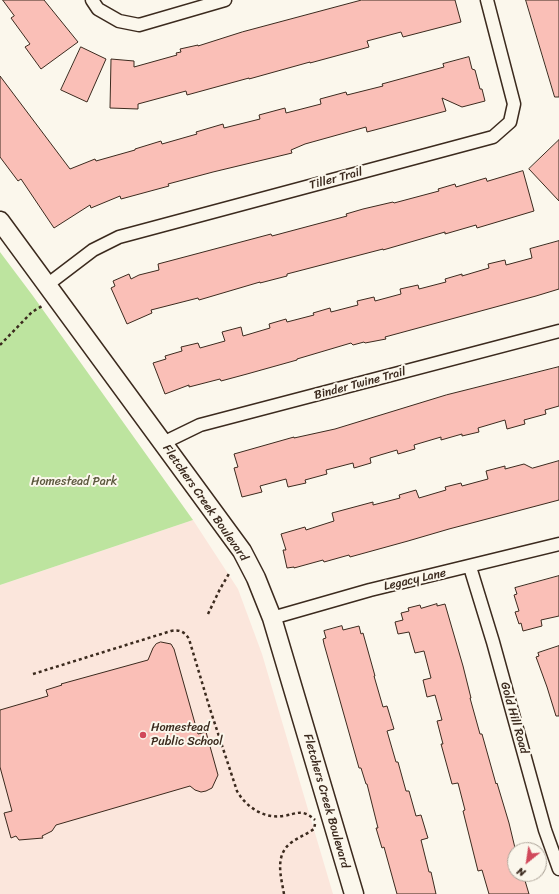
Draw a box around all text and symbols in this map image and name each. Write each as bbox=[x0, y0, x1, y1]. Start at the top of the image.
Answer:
street label: Tiller Trail bbox=[308, 165, 364, 193]
street label: Binder Twine Trail bbox=[313, 365, 407, 403]
street label: Fletchers Creek Boulevard bbox=[159, 442, 251, 564]
park label: Homestead Park bbox=[31, 475, 117, 489]
street label: Legacy Lane bbox=[383, 566, 447, 594]
street label: Gold Hill Road bbox=[497, 680, 531, 756]
place label: Homestead Public School bbox=[151, 721, 223, 749]
marker: Homestead Public School bbox=[138, 730, 148, 740]
street label: Fletchers Creek Boulevard bbox=[300, 732, 352, 870]
north arrow bbox=[507, 842, 547, 882]
text: N bbox=[513, 862, 529, 882]

